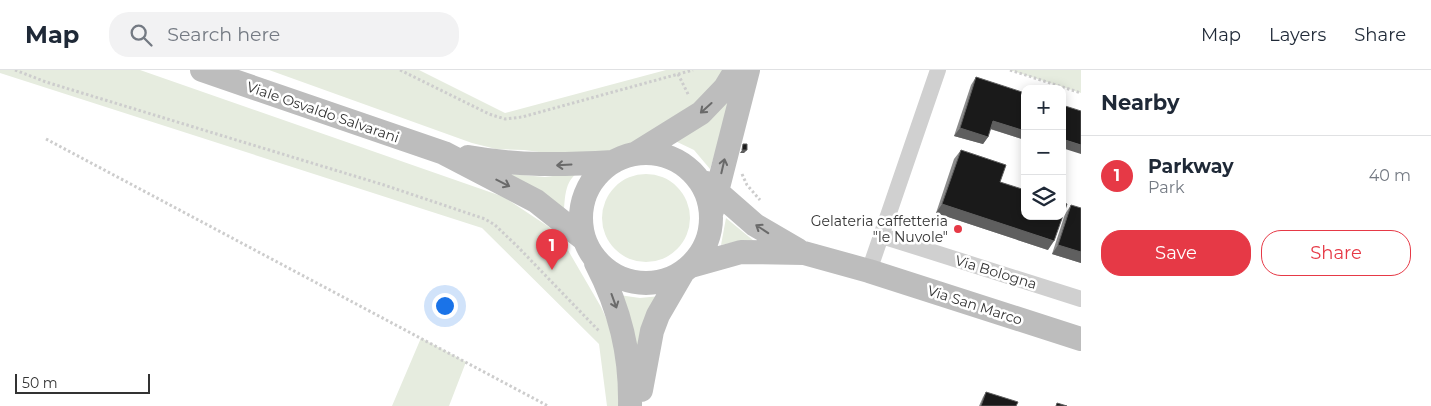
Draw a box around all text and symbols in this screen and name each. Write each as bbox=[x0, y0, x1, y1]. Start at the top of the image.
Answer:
search box bbox=[109, 12, 459, 57]
text: Map bbox=[25, 20, 79, 49]
icon: search bbox=[127, 21, 155, 49]
text: Search here bbox=[167, 23, 280, 46]
text: Map bbox=[1201, 24, 1241, 46]
text: Layers bbox=[1269, 24, 1326, 46]
text: Share bbox=[1354, 24, 1406, 46]
street label: Viale Osvaldo Salvarani bbox=[244, 77, 402, 147]
map controls bbox=[1021, 85, 1066, 220]
button: + bbox=[1021, 85, 1066, 130]
text: Nearby bbox=[1101, 90, 1180, 115]
one-way arrow bbox=[700, 102, 713, 114]
button: − bbox=[1021, 130, 1066, 175]
text: Parkway bbox=[1148, 155, 1234, 178]
one-way arrow bbox=[719, 158, 728, 174]
one-way arrow bbox=[556, 160, 572, 169]
text: 1 bbox=[1114, 166, 1120, 185]
text: 40 m bbox=[1369, 166, 1411, 185]
button: layers bbox=[1021, 175, 1066, 220]
text: Park bbox=[1148, 178, 1185, 197]
one-way arrow bbox=[495, 179, 510, 188]
place label: Gelateria caffetteria "le Nuvole" bbox=[811, 212, 948, 246]
marker: Gelateria caffetteria "le Nuvole" bbox=[952, 223, 964, 235]
one-way arrow bbox=[755, 224, 769, 234]
pin: 1 bbox=[536, 229, 568, 270]
button: Save bbox=[1101, 230, 1251, 276]
button: Share bbox=[1261, 230, 1411, 276]
street label: Via Bologna bbox=[953, 251, 1039, 293]
street label: Via San Marco bbox=[925, 281, 1025, 329]
your location bbox=[432, 293, 458, 319]
one-way arrow bbox=[609, 293, 619, 309]
scale bar bbox=[15, 371, 150, 394]
text: 50 m bbox=[22, 374, 58, 392]

